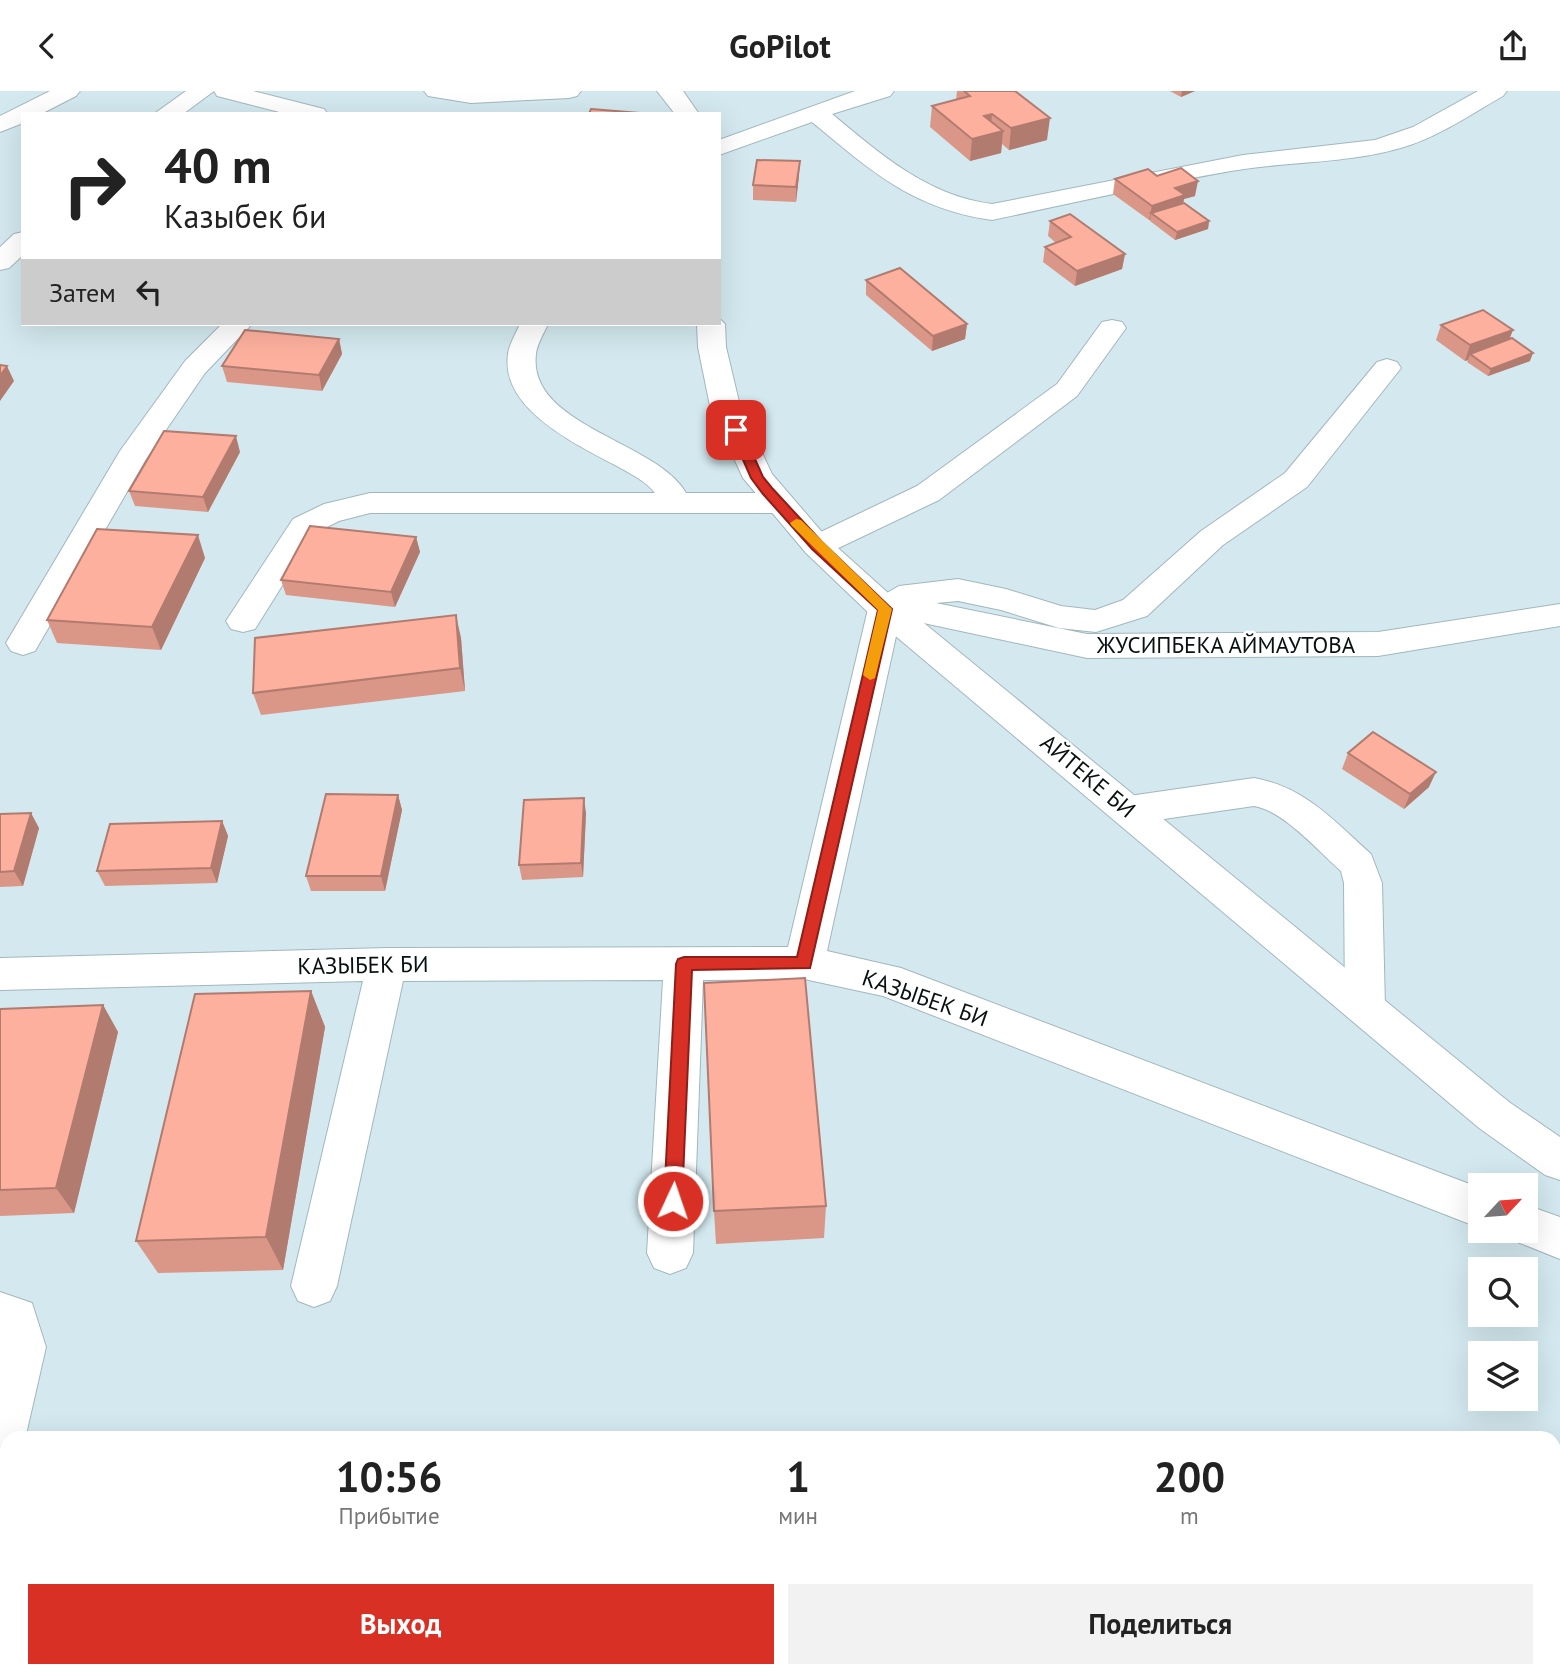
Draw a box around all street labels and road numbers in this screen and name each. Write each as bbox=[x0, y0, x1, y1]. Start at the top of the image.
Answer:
street label: ЖУСИПБЕКА АЙМАУТОВА bbox=[1096, 630, 1356, 659]
street label: АЙТЕКЕ БИ bbox=[1035, 728, 1142, 824]
street label: КАЗЫБЕК БИ bbox=[297, 949, 429, 980]
street label: КАЗЫБЕК БИ bbox=[858, 962, 992, 1033]

